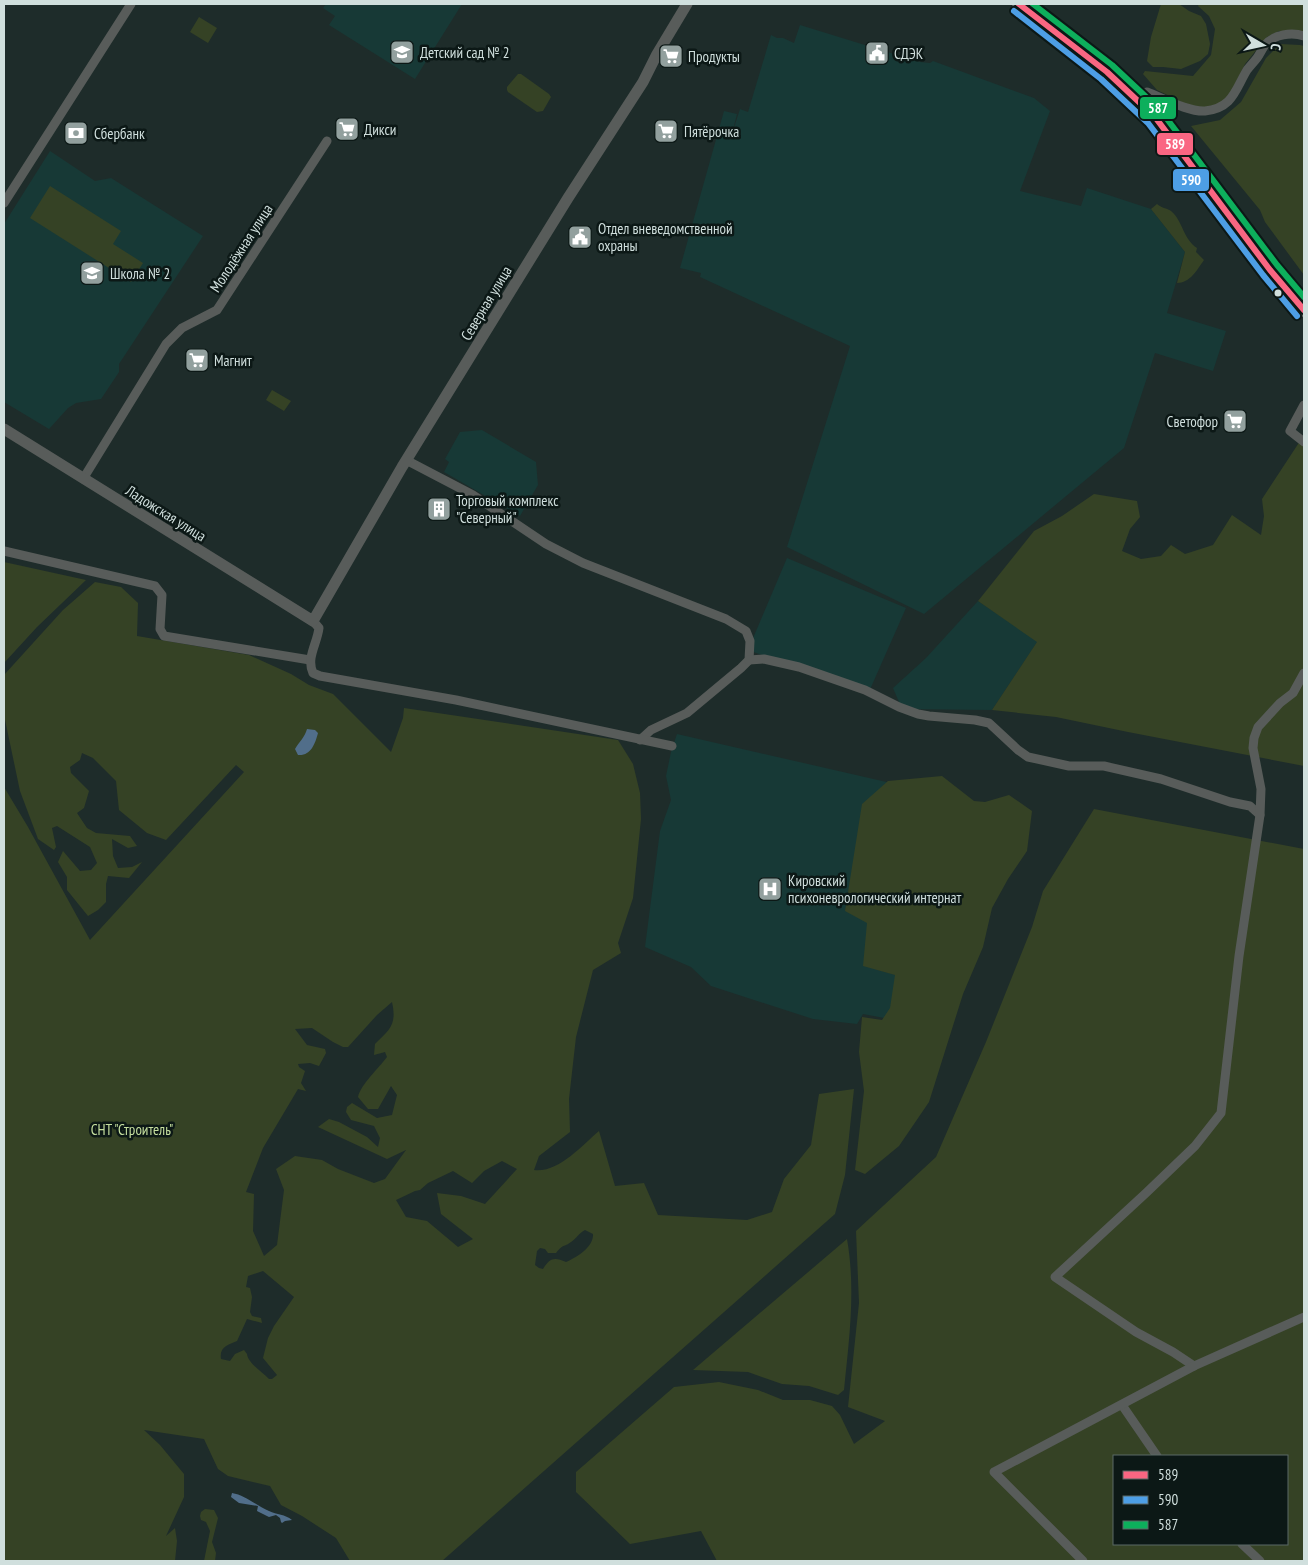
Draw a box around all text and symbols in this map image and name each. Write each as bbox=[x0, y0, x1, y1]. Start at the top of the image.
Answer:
north arrow bbox=[1238, 20, 1288, 70]
school or university icon: Детский сад № 2 bbox=[389, 39, 415, 65]
public building icon: СДЭК bbox=[864, 40, 890, 66]
text: С bbox=[1266, 42, 1285, 52]
place label: Детский сад № 2 bbox=[420, 43, 510, 62]
supermarket icon: Продукты bbox=[658, 43, 684, 69]
place label: СДЭК bbox=[894, 44, 924, 63]
place label: Продукты bbox=[688, 47, 740, 66]
line badge: 587 bbox=[1139, 96, 1177, 120]
text: 587 bbox=[1148, 99, 1168, 117]
supermarket icon: Дикси bbox=[334, 116, 360, 142]
supermarket icon: Пятёрочка bbox=[653, 118, 679, 144]
bank icon: Сбербанк bbox=[63, 120, 89, 146]
place label: Дикси bbox=[364, 120, 396, 139]
place label: Пятёрочка bbox=[684, 122, 739, 141]
place label: Сбербанк bbox=[94, 124, 145, 143]
line badge: 589 bbox=[1156, 132, 1194, 156]
text: 589 bbox=[1165, 135, 1185, 153]
line badge: 590 bbox=[1172, 168, 1210, 192]
text: 590 bbox=[1181, 171, 1201, 189]
street label: Молодёжная улица bbox=[205, 200, 277, 296]
place label: Отдел вневедомственной охраны bbox=[598, 219, 733, 255]
public building icon: Отдел вневедомственной охраны bbox=[567, 224, 593, 250]
school or university icon: Школа № 2 bbox=[79, 260, 105, 286]
street label: Северная улица bbox=[456, 262, 516, 344]
place label: Школа № 2 bbox=[110, 264, 170, 283]
unlabelled marker bbox=[1273, 288, 1283, 298]
supermarket icon: Магнит bbox=[184, 347, 210, 373]
place label: Магнит bbox=[214, 351, 252, 370]
supermarket icon: Светофор bbox=[1222, 408, 1248, 434]
place label: Светофор bbox=[1167, 412, 1218, 431]
street label: Ладожская улица bbox=[121, 480, 210, 545]
place label: Торговый комплекс "Северный" bbox=[456, 491, 559, 527]
building icon: Торговый комплекс "Северный" bbox=[426, 496, 452, 522]
place label: Кировский психоневрологический интернат bbox=[788, 871, 962, 907]
hospital icon: Кировский психоневрологический интернат bbox=[757, 876, 783, 902]
park label: СНТ "Строитель" bbox=[91, 1120, 173, 1139]
legend bbox=[1113, 1455, 1288, 1545]
text: 589 bbox=[1158, 1465, 1178, 1484]
text: 590 bbox=[1158, 1490, 1179, 1509]
text: 587 bbox=[1158, 1515, 1178, 1534]

